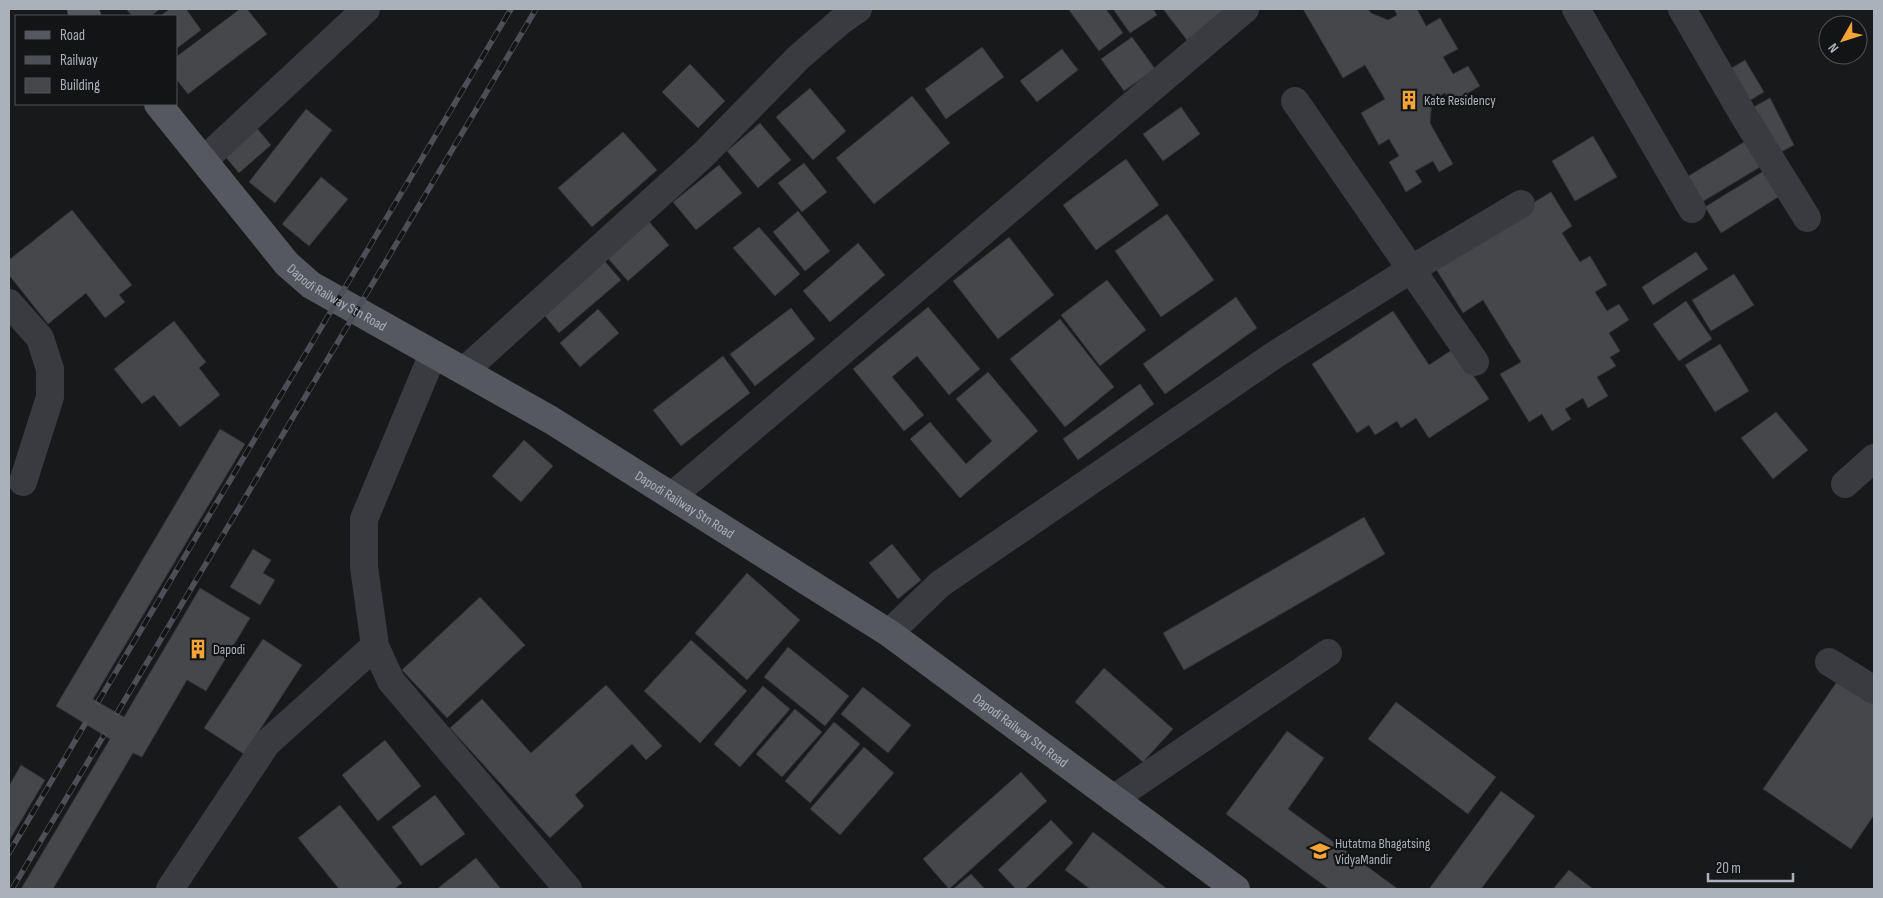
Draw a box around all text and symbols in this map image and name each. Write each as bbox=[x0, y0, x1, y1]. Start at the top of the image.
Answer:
legend bbox=[15, 15, 178, 105]
north arrow bbox=[1818, 15, 1868, 65]
text: Road bbox=[60, 26, 85, 45]
text: N bbox=[1824, 40, 1842, 56]
text: Railway bbox=[60, 51, 98, 70]
text: Building bbox=[60, 76, 100, 95]
building icon: Kate Residency bbox=[1398, 89, 1420, 111]
place label: Kate Residency bbox=[1424, 92, 1496, 109]
street label: Dapodi Railway Stn Road bbox=[284, 260, 390, 334]
street label: Dapodi Railway Stn Road bbox=[632, 467, 738, 542]
building icon: Dapodi bbox=[187, 638, 209, 660]
place label: Dapodi bbox=[213, 641, 245, 658]
street label: Dapodi Railway Stn Road bbox=[970, 690, 1072, 771]
place label: Hutatma Bhagatsing VidyaMandir bbox=[1335, 835, 1431, 868]
school or university icon: Hutatma Bhagatsing VidyaMandir bbox=[1309, 840, 1331, 862]
scale bar bbox=[1708, 850, 1793, 882]
text: 20 m bbox=[1716, 859, 1741, 878]

